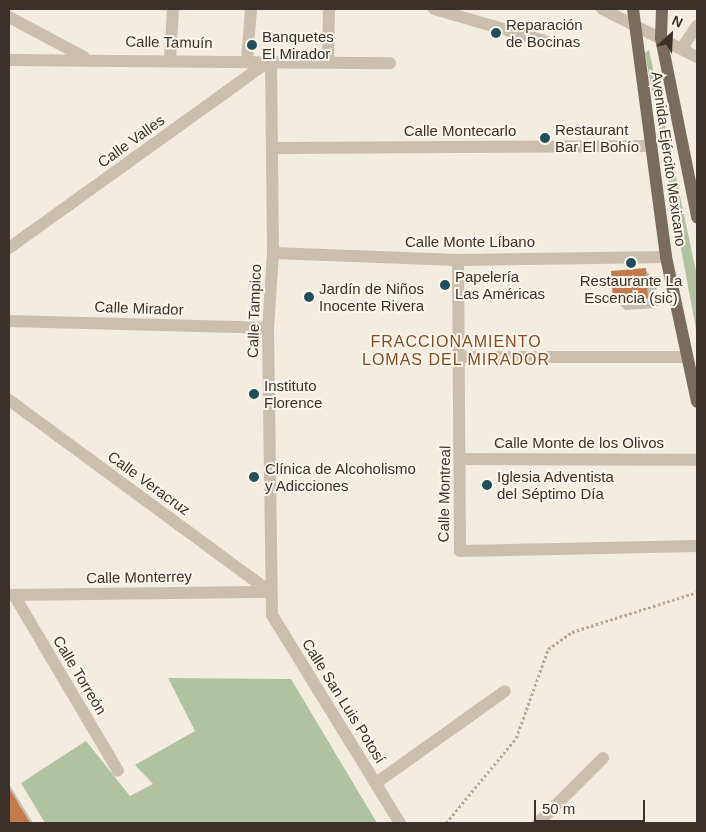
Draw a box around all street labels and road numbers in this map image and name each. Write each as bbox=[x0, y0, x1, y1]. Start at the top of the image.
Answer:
street label: Calle Tamuín bbox=[125, 32, 213, 52]
street label: Avenida Ejército Mexicano bbox=[648, 70, 690, 248]
street label: Calle Valles bbox=[94, 111, 168, 171]
street label: Calle Montecarlo bbox=[404, 122, 516, 140]
street label: Calle Monte Líbano bbox=[405, 233, 535, 251]
street label: Calle Tampico bbox=[243, 264, 265, 358]
street label: Calle Mirador bbox=[94, 297, 184, 319]
street label: Calle Monte de los Olivos bbox=[494, 434, 664, 452]
street label: Calle Montreal bbox=[434, 445, 454, 543]
street label: Calle Veracruz bbox=[104, 447, 194, 519]
street label: Calle Monterrey bbox=[86, 567, 192, 587]
street label: Calle Torreón bbox=[49, 632, 111, 718]
street label: Calle San Luis Potosí bbox=[298, 635, 390, 767]

